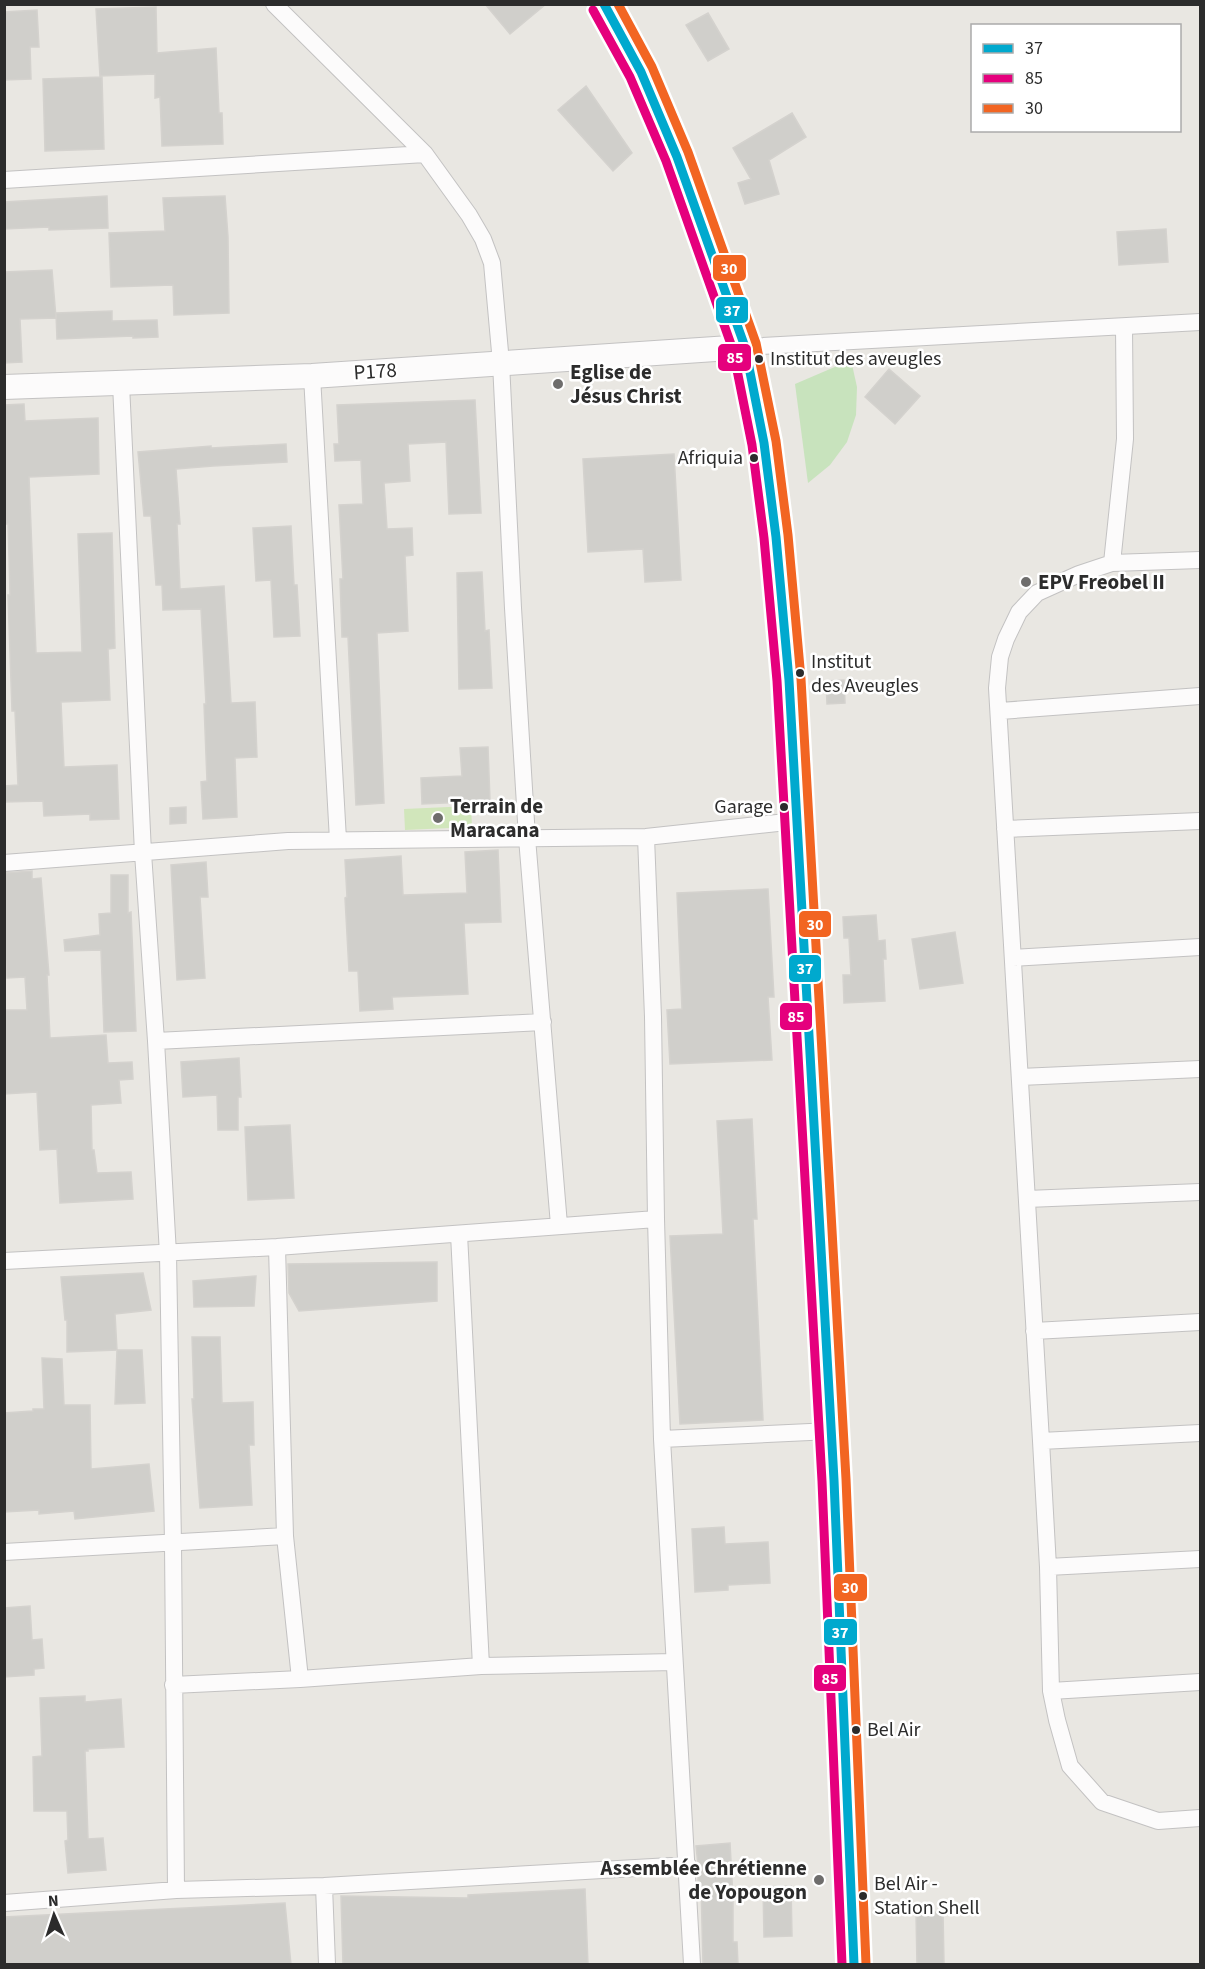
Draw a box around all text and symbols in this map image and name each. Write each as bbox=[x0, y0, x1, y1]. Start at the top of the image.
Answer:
legend bbox=[971, 24, 1181, 132]
text: 37 bbox=[1025, 36, 1043, 61]
text: 85 bbox=[1025, 66, 1043, 91]
text: 30 bbox=[1025, 96, 1043, 121]
line badge: 30 bbox=[712, 254, 747, 282]
text: 30 bbox=[721, 258, 737, 280]
line badge: 37 bbox=[715, 296, 749, 324]
text: 37 bbox=[724, 300, 740, 322]
line badge: 85 bbox=[717, 343, 752, 372]
place label: Institut des aveugles bbox=[770, 345, 941, 373]
text: 85 bbox=[727, 347, 743, 369]
marker: Institut des aveugles bbox=[753, 353, 765, 365]
street label: P178 bbox=[352, 355, 398, 387]
place label: Eglise de Jésus Christ bbox=[570, 357, 682, 411]
marker: Eglise de Jésus Christ bbox=[551, 377, 565, 391]
place label: Afriquia bbox=[678, 444, 743, 472]
marker: Afriquia bbox=[748, 452, 760, 464]
place label: EPV Freobel II bbox=[1038, 567, 1165, 597]
marker: EPV Freobel II bbox=[1019, 575, 1033, 589]
place label: Institut des Aveugles bbox=[811, 648, 919, 700]
marker: Institut des Aveugles bbox=[794, 667, 806, 679]
place label: Terrain de Maracana bbox=[450, 791, 543, 845]
place label: Garage bbox=[714, 793, 773, 821]
marker: Garage bbox=[778, 801, 790, 813]
marker: Terrain de Maracana bbox=[431, 811, 445, 825]
line badge: 30 bbox=[798, 910, 832, 938]
text: 30 bbox=[807, 914, 823, 936]
line badge: 37 bbox=[788, 954, 822, 983]
text: 37 bbox=[797, 958, 813, 980]
line badge: 85 bbox=[779, 1002, 813, 1031]
text: 85 bbox=[788, 1006, 804, 1028]
line badge: 30 bbox=[833, 1573, 868, 1602]
text: 30 bbox=[842, 1577, 858, 1599]
line badge: 37 bbox=[823, 1618, 858, 1646]
text: 37 bbox=[832, 1622, 848, 1644]
line badge: 85 bbox=[813, 1664, 847, 1692]
text: 85 bbox=[822, 1668, 838, 1690]
place label: Bel Air bbox=[867, 1716, 921, 1744]
marker: Bel Air bbox=[850, 1724, 862, 1736]
place label: Assemblée Chrétienne de Yopougon bbox=[600, 1853, 807, 1907]
place label: Bel Air - Station Shell bbox=[874, 1870, 980, 1922]
marker: Assemblée Chrétienne de Yopougon bbox=[812, 1873, 826, 1887]
north arrow bbox=[24, 1885, 84, 1945]
text: N bbox=[47, 1890, 59, 1912]
marker: Bel Air - Station Shell bbox=[857, 1890, 869, 1902]

